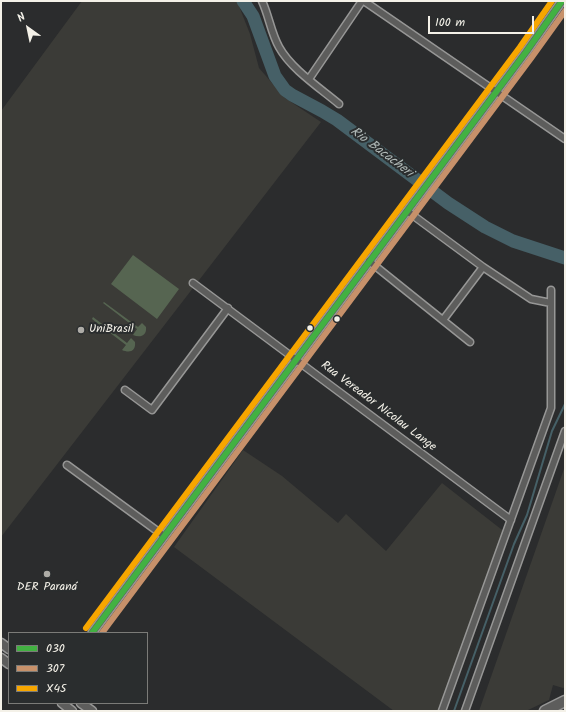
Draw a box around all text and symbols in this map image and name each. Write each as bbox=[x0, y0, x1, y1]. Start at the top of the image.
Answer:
north arrow bbox=[8, 8, 48, 48]
text: N bbox=[14, 8, 29, 27]
scale bar bbox=[430, 8, 536, 34]
text: 100 m bbox=[435, 13, 465, 32]
water label: Rio Bacacheri bbox=[347, 124, 415, 182]
unlabelled marker bbox=[332, 314, 342, 324]
place label: UniBrasil bbox=[89, 323, 134, 337]
unlabelled marker bbox=[305, 323, 315, 333]
marker: UniBrasil bbox=[76, 325, 86, 335]
street label: Rua Vereador Nicolau Lange bbox=[317, 359, 439, 455]
marker: DER Paraná bbox=[42, 569, 52, 579]
place label: DER Paraná bbox=[17, 581, 77, 595]
legend bbox=[8, 632, 148, 704]
text: 030 bbox=[46, 639, 65, 658]
text: 307 bbox=[46, 659, 64, 678]
text: X45 bbox=[46, 679, 67, 698]

